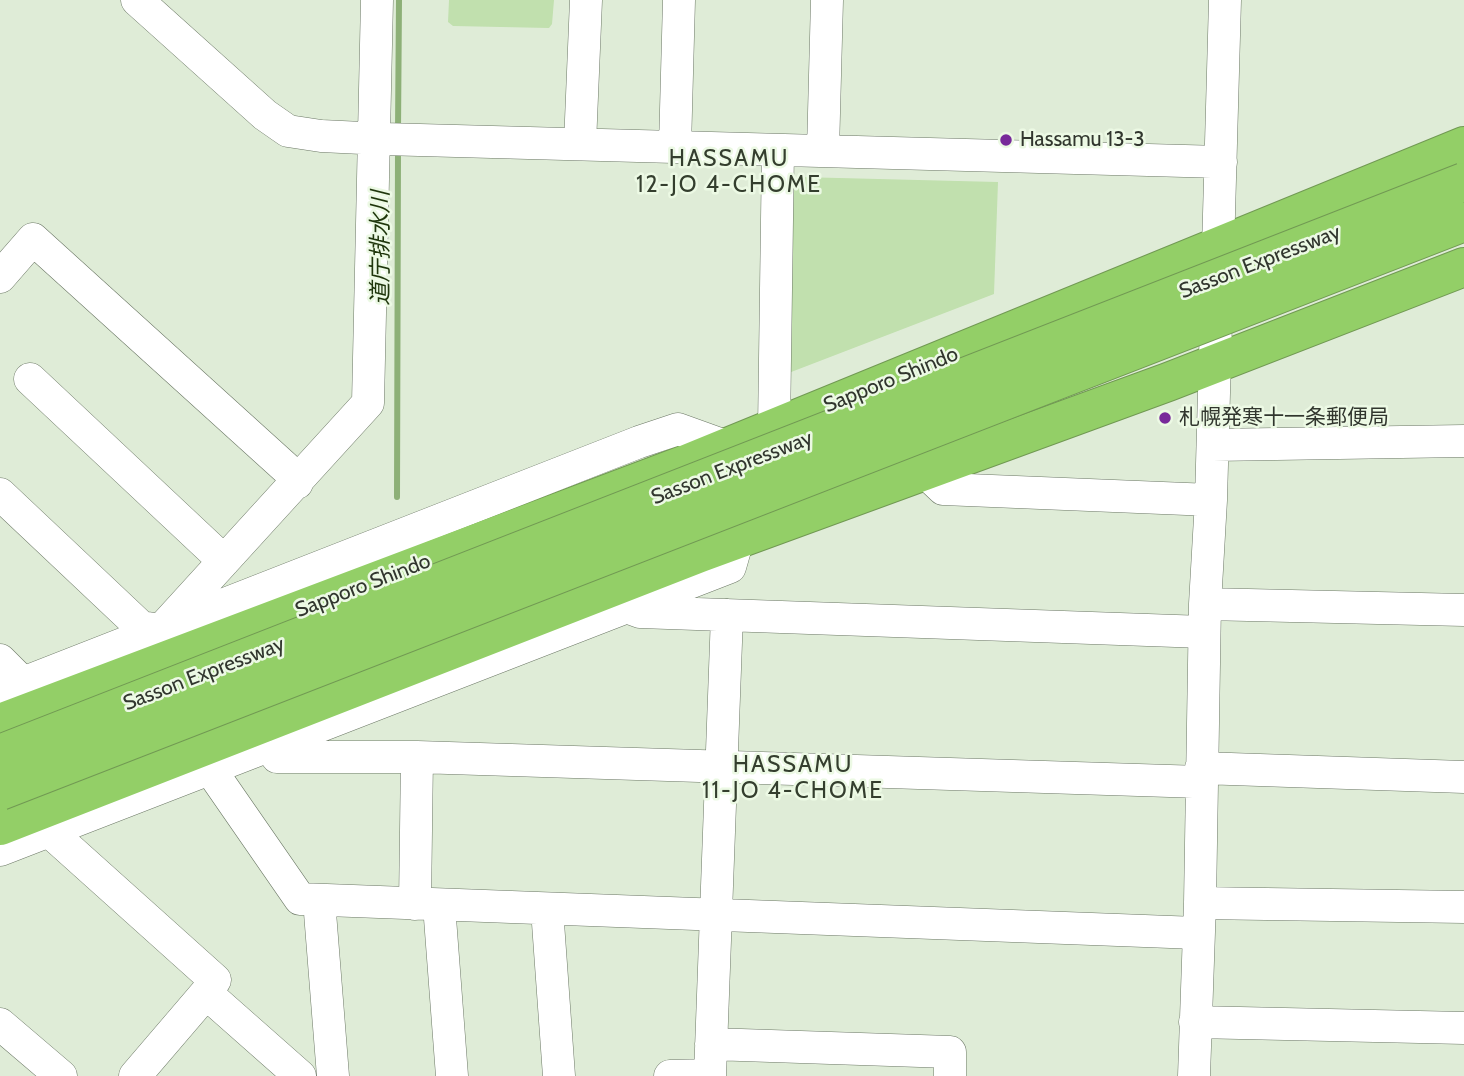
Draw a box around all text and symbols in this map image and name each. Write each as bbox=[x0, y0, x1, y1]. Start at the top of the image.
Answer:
place label: Hassamu 13-3 bbox=[1020, 127, 1145, 153]
marker: Hassamu 13-3 bbox=[998, 132, 1014, 148]
district label: HASSAMU 12-JO 4-CHOME bbox=[638, 145, 820, 199]
water label: 道庁排水川 bbox=[367, 191, 395, 305]
street label: Sasson Expressway bbox=[1176, 220, 1344, 304]
street label: Sapporo Shindo bbox=[820, 342, 962, 418]
place label: 札幌発寒十一条郵便局 bbox=[1179, 405, 1389, 431]
marker: 札幌発寒十一条郵便局 bbox=[1157, 410, 1173, 426]
street label: Sasson Expressway bbox=[648, 426, 816, 510]
street label: Sapporo Shindo bbox=[292, 549, 434, 623]
street label: Sasson Expressway bbox=[120, 632, 288, 716]
district label: HASSAMU 11-JO 4-CHOME bbox=[704, 751, 882, 805]

